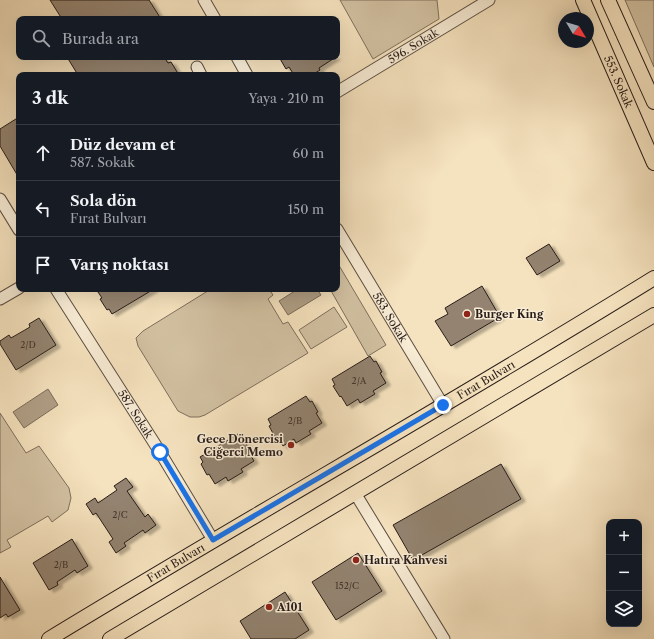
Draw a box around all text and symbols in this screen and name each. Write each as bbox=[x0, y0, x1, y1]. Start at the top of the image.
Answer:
north arrow bbox=[558, 12, 594, 48]
search box bbox=[16, 16, 340, 60]
street label: 596. Sokak bbox=[385, 25, 441, 66]
icon: search bbox=[30, 27, 52, 49]
text: Burada ara bbox=[62, 29, 139, 48]
street label: 553. Sokak bbox=[601, 53, 636, 110]
text: 3 dk bbox=[32, 88, 68, 108]
text: Yaya · 210 m bbox=[249, 90, 324, 106]
text: Düz devam et bbox=[70, 135, 175, 154]
icon: ahead bbox=[32, 142, 54, 164]
text: 60 m bbox=[293, 145, 324, 161]
text: 587. Sokak bbox=[70, 154, 135, 170]
text: Sola dön bbox=[70, 191, 137, 210]
icon: left bbox=[32, 198, 54, 220]
text: 150 m bbox=[288, 201, 324, 217]
text: Fırat Bulvarı bbox=[70, 210, 146, 226]
icon: arrive bbox=[32, 254, 54, 276]
text: Varış noktası bbox=[70, 255, 169, 274]
street label: 583. Sokak bbox=[370, 290, 411, 345]
place label: Burger King bbox=[475, 307, 544, 321]
marker: Burger King bbox=[462, 309, 472, 319]
house number: 2/D bbox=[20, 339, 36, 350]
street label: Fırat Bulvarı bbox=[454, 357, 518, 402]
house number: 2/A bbox=[352, 375, 367, 386]
street label: 587. Sokak bbox=[115, 387, 157, 441]
route end bbox=[434, 396, 452, 414]
house number: 2/B bbox=[288, 415, 302, 426]
place label: Gece Dönercisi Ciğerci Memo bbox=[197, 432, 283, 459]
marker: Gece Dönercisi Ciğerci Memo bbox=[286, 440, 296, 450]
route start bbox=[151, 443, 169, 461]
house number: 2/C bbox=[112, 509, 128, 520]
map controls bbox=[606, 519, 642, 627]
button: + bbox=[606, 519, 642, 555]
street label: Fırat Bulvarı bbox=[144, 540, 208, 585]
place label: Hatıra Kahvesi bbox=[364, 553, 448, 567]
marker: Hatıra Kahvesi bbox=[351, 555, 361, 565]
button: − bbox=[606, 555, 642, 591]
house number: 2/B bbox=[54, 559, 68, 570]
house number: 152/C bbox=[335, 580, 359, 591]
button: layers bbox=[606, 591, 642, 627]
place label: A101 bbox=[276, 600, 303, 614]
marker: A101 bbox=[264, 602, 274, 612]

